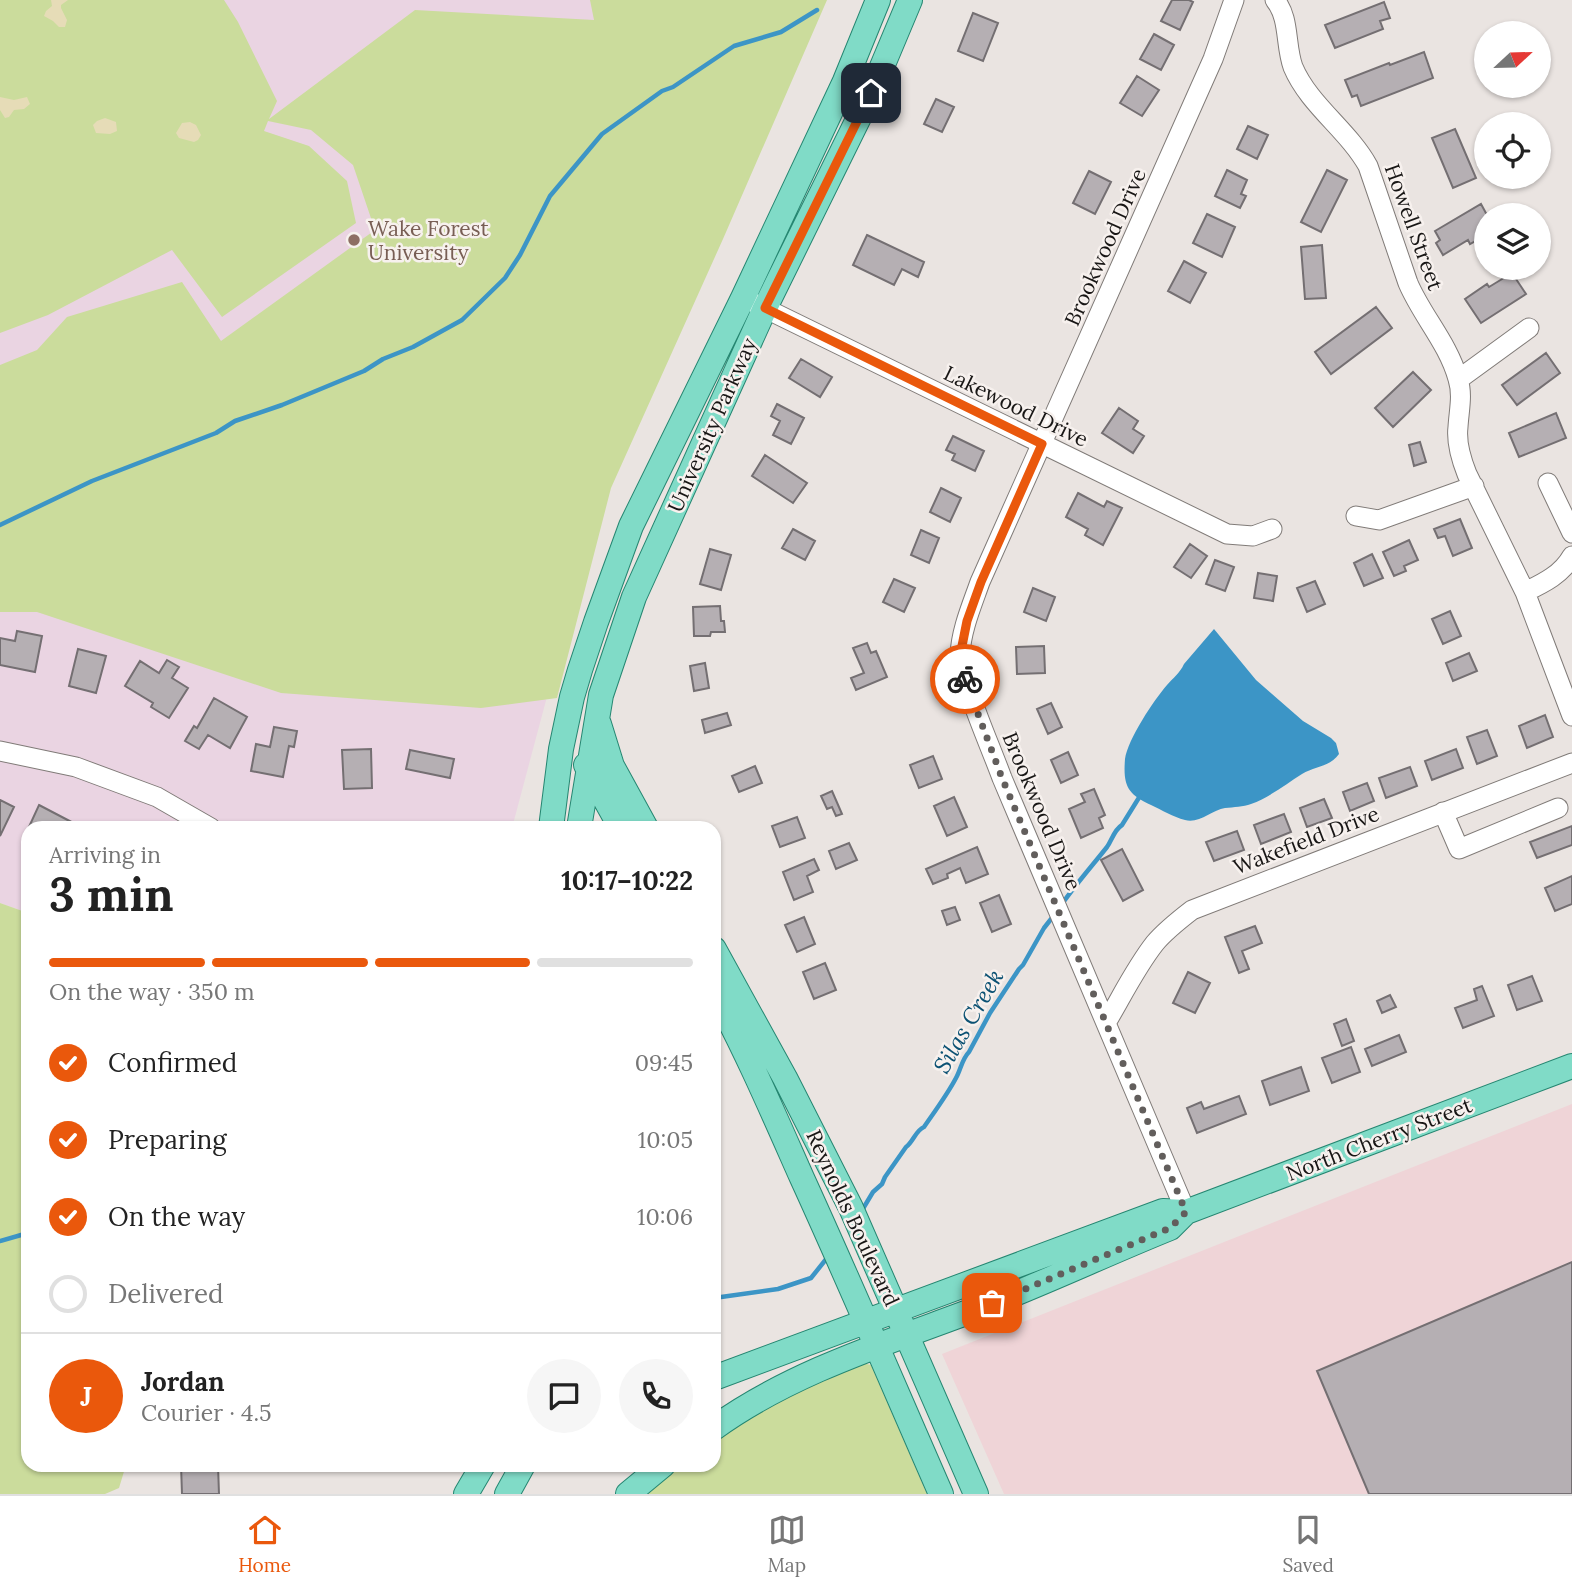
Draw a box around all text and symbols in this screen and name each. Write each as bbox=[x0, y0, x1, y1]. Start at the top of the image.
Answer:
north arrow bbox=[1474, 21, 1550, 98]
map controls bbox=[1474, 21, 1551, 280]
pin bbox=[841, 63, 901, 123]
icon: home bbox=[852, 74, 890, 112]
button: locate bbox=[1474, 112, 1551, 189]
street label: Howell Street bbox=[1379, 160, 1450, 295]
street label: Brookwood Drive bbox=[1058, 164, 1152, 330]
button: layers bbox=[1474, 203, 1551, 280]
place label: Wake Forest University bbox=[368, 215, 489, 266]
marker: Wake Forest University bbox=[346, 232, 362, 248]
street label: University Parkway bbox=[661, 334, 763, 516]
street label: Lakewood Drive bbox=[939, 359, 1093, 453]
courier bbox=[930, 644, 1000, 714]
icon: bike bbox=[946, 660, 984, 698]
street label: Brookwood Drive bbox=[996, 728, 1088, 894]
street label: Wakefield Drive bbox=[1229, 800, 1383, 880]
text: Arriving in bbox=[49, 840, 161, 869]
text: 10:17–10:22 bbox=[561, 864, 693, 897]
text: 3 min bbox=[49, 865, 174, 924]
water label: Silas Creek bbox=[927, 964, 1009, 1078]
text: On the way · 350 m bbox=[49, 977, 255, 1006]
icon: check bbox=[49, 1044, 87, 1082]
text: Confirmed bbox=[108, 1046, 237, 1079]
text: 09:45 bbox=[635, 1048, 693, 1077]
street label: North Cherry Street bbox=[1282, 1091, 1477, 1187]
icon: check bbox=[49, 1121, 87, 1159]
text: Preparing bbox=[108, 1123, 227, 1156]
text: 10:05 bbox=[638, 1125, 693, 1154]
street label: Reynolds Boulevard bbox=[800, 1125, 906, 1311]
icon: check bbox=[49, 1198, 87, 1236]
text: On the way bbox=[108, 1200, 245, 1233]
text: 10:06 bbox=[637, 1202, 693, 1231]
pin bbox=[962, 1273, 1022, 1333]
text: Delivered bbox=[108, 1277, 224, 1310]
icon: bag bbox=[973, 1284, 1011, 1322]
button: chat bbox=[527, 1359, 601, 1433]
button: phone bbox=[619, 1359, 693, 1433]
text: Jordan bbox=[141, 1365, 225, 1398]
text: J bbox=[80, 1380, 92, 1413]
text: Courier · 4.5 bbox=[141, 1398, 272, 1427]
tab: Home bbox=[238, 1511, 291, 1577]
tab: Map bbox=[767, 1511, 806, 1577]
tab: Saved bbox=[1282, 1511, 1334, 1577]

